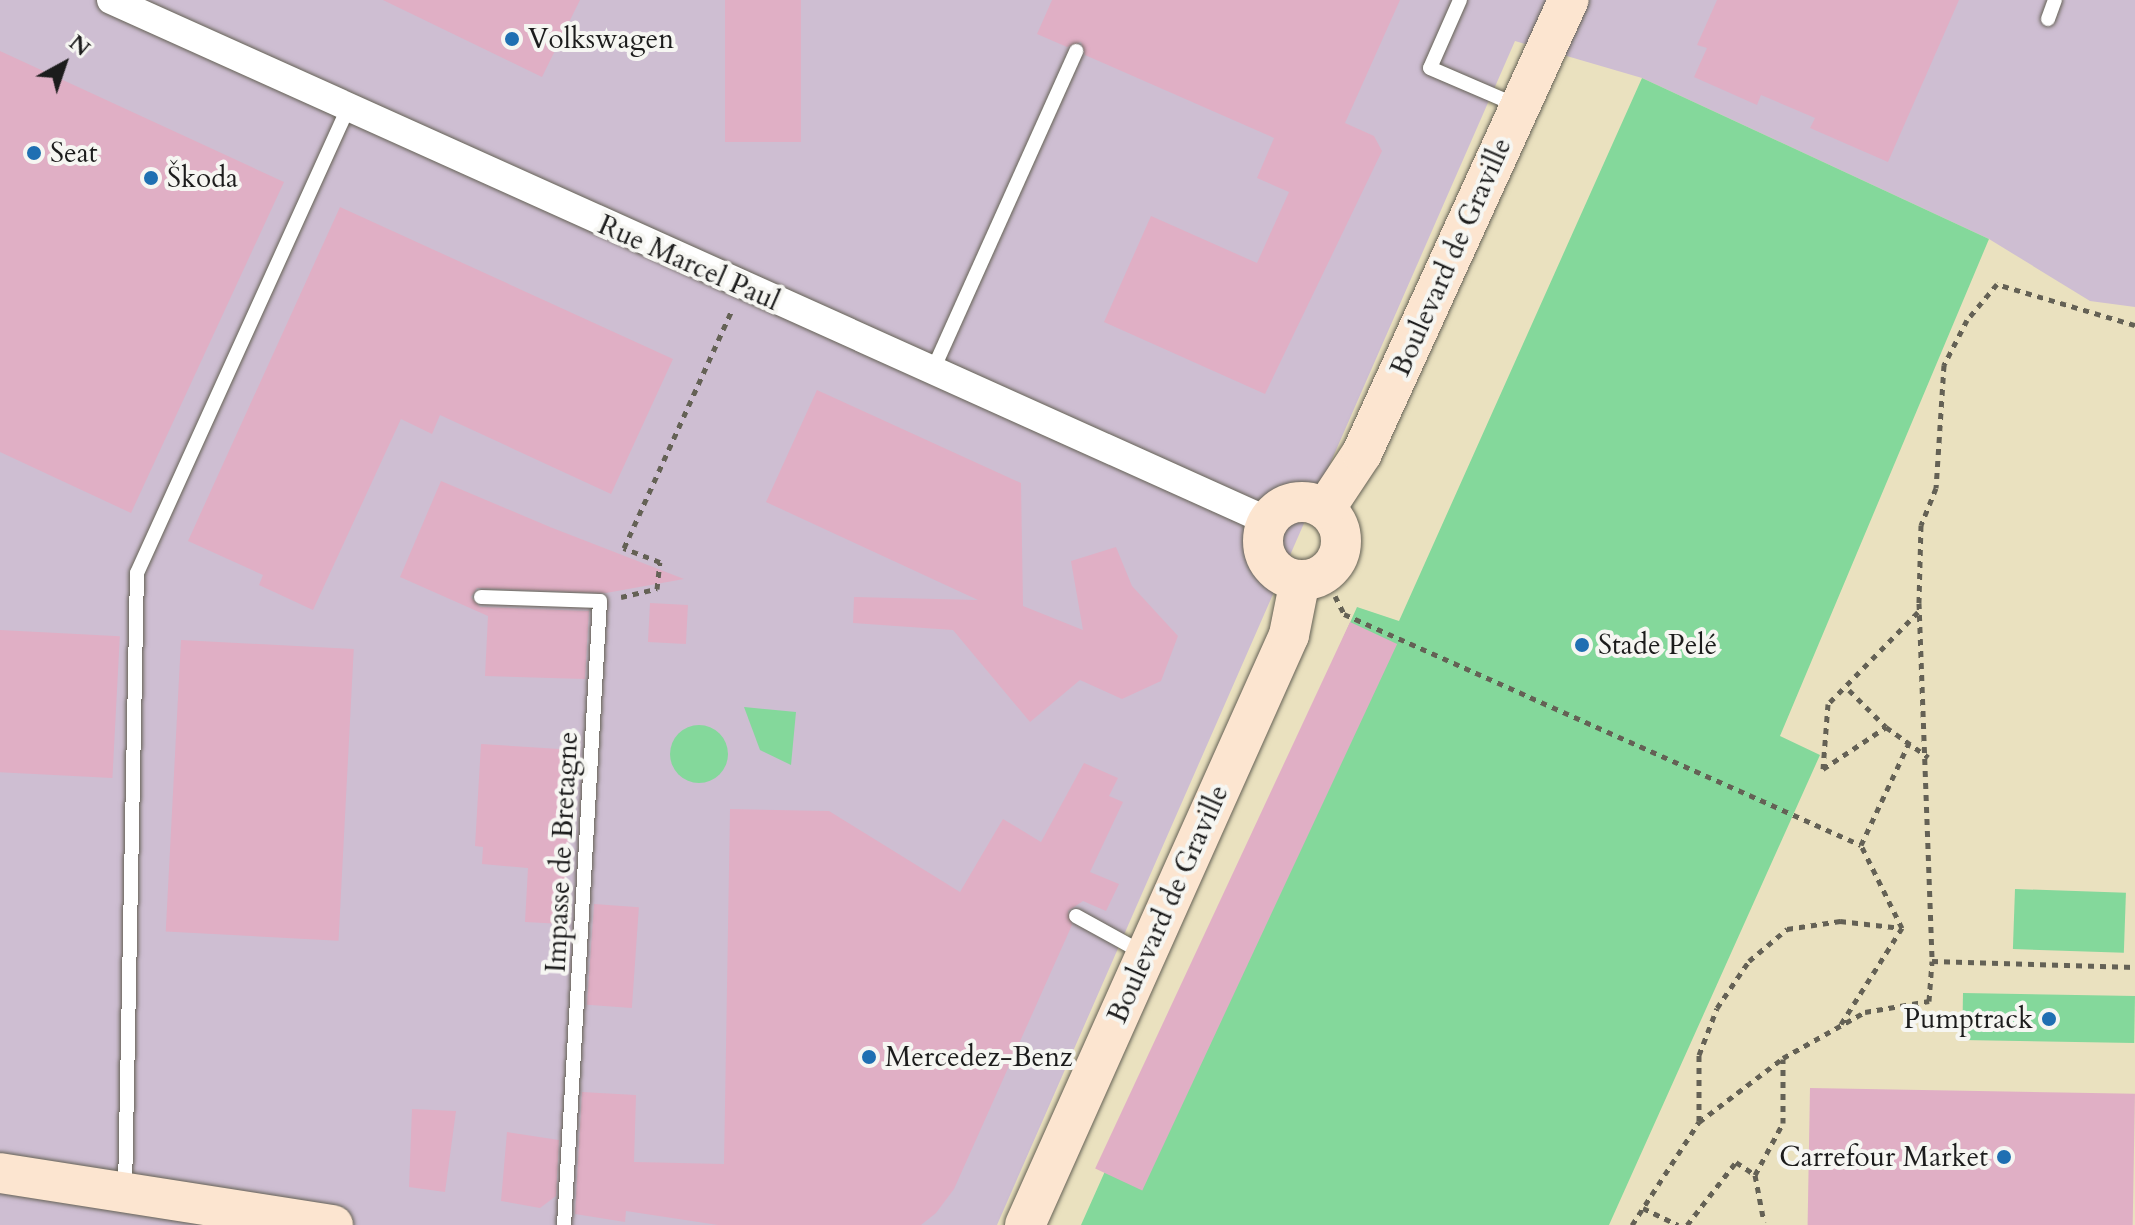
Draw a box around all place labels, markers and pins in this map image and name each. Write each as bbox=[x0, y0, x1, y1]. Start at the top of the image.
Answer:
place label: Volkswagen bbox=[528, 22, 674, 56]
marker: Volkswagen bbox=[503, 30, 521, 48]
place label: Seat bbox=[50, 136, 98, 170]
marker: Seat bbox=[25, 144, 43, 162]
place label: Škoda bbox=[167, 161, 238, 195]
marker: Škoda bbox=[142, 169, 160, 187]
place label: Stade Pelé bbox=[1598, 628, 1717, 662]
marker: Stade Pelé bbox=[1573, 636, 1591, 654]
place label: Pumptrack bbox=[1904, 1002, 2033, 1036]
marker: Pumptrack bbox=[2040, 1010, 2058, 1028]
place label: Mercedez-Benz bbox=[885, 1040, 1073, 1074]
marker: Mercedez-Benz bbox=[860, 1048, 878, 1066]
place label: Carrefour Market bbox=[1779, 1140, 1988, 1174]
marker: Carrefour Market bbox=[1995, 1148, 2013, 1166]

